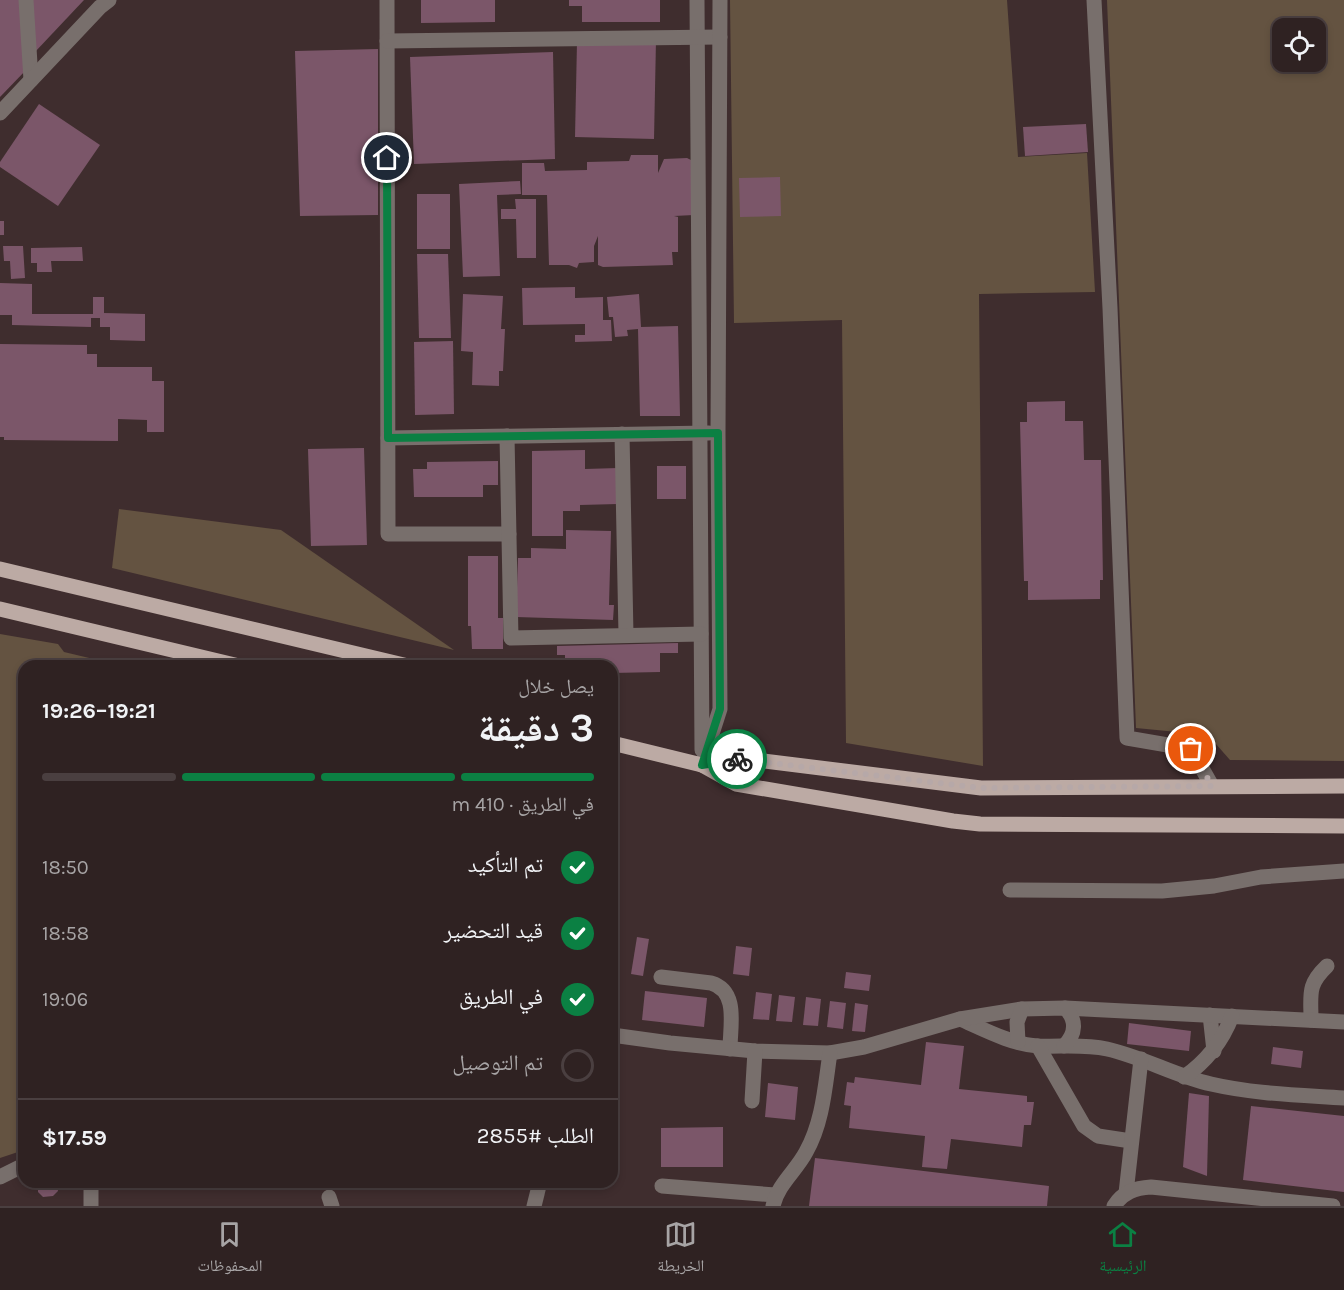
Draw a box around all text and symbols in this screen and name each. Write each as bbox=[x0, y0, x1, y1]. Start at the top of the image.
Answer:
map controls bbox=[1272, 18, 1326, 72]
button: locate bbox=[1272, 18, 1326, 72]
pin bbox=[361, 132, 412, 183]
icon: home bbox=[370, 141, 403, 174]
text: يصل خلال bbox=[518, 675, 594, 698]
text: 19:21–19:26 bbox=[42, 698, 156, 724]
text: 3 دقيقة bbox=[478, 705, 594, 751]
pin bbox=[1165, 723, 1216, 774]
courier bbox=[707, 729, 767, 789]
icon: bag bbox=[1174, 732, 1207, 765]
icon: bike bbox=[721, 743, 754, 776]
text: في الطريق · 410 m bbox=[452, 793, 594, 816]
icon: check bbox=[561, 851, 594, 884]
text: تم التأكيد bbox=[468, 852, 543, 878]
text: 18:50 bbox=[42, 856, 89, 879]
icon: check bbox=[561, 917, 594, 950]
text: قيد التحضير bbox=[444, 918, 543, 944]
text: 18:58 bbox=[42, 922, 89, 945]
icon: check bbox=[561, 983, 594, 1016]
text: في الطريق bbox=[459, 984, 543, 1010]
text: 19:06 bbox=[42, 988, 88, 1011]
text: تم التوصيل bbox=[452, 1050, 543, 1076]
text: الطلب #2855 bbox=[477, 1123, 594, 1149]
text: $17.59 bbox=[42, 1125, 107, 1151]
tab: المحفوظات bbox=[197, 1218, 263, 1281]
tab: الخريطة bbox=[657, 1218, 704, 1281]
tab: الرئيسية bbox=[1099, 1218, 1147, 1281]

